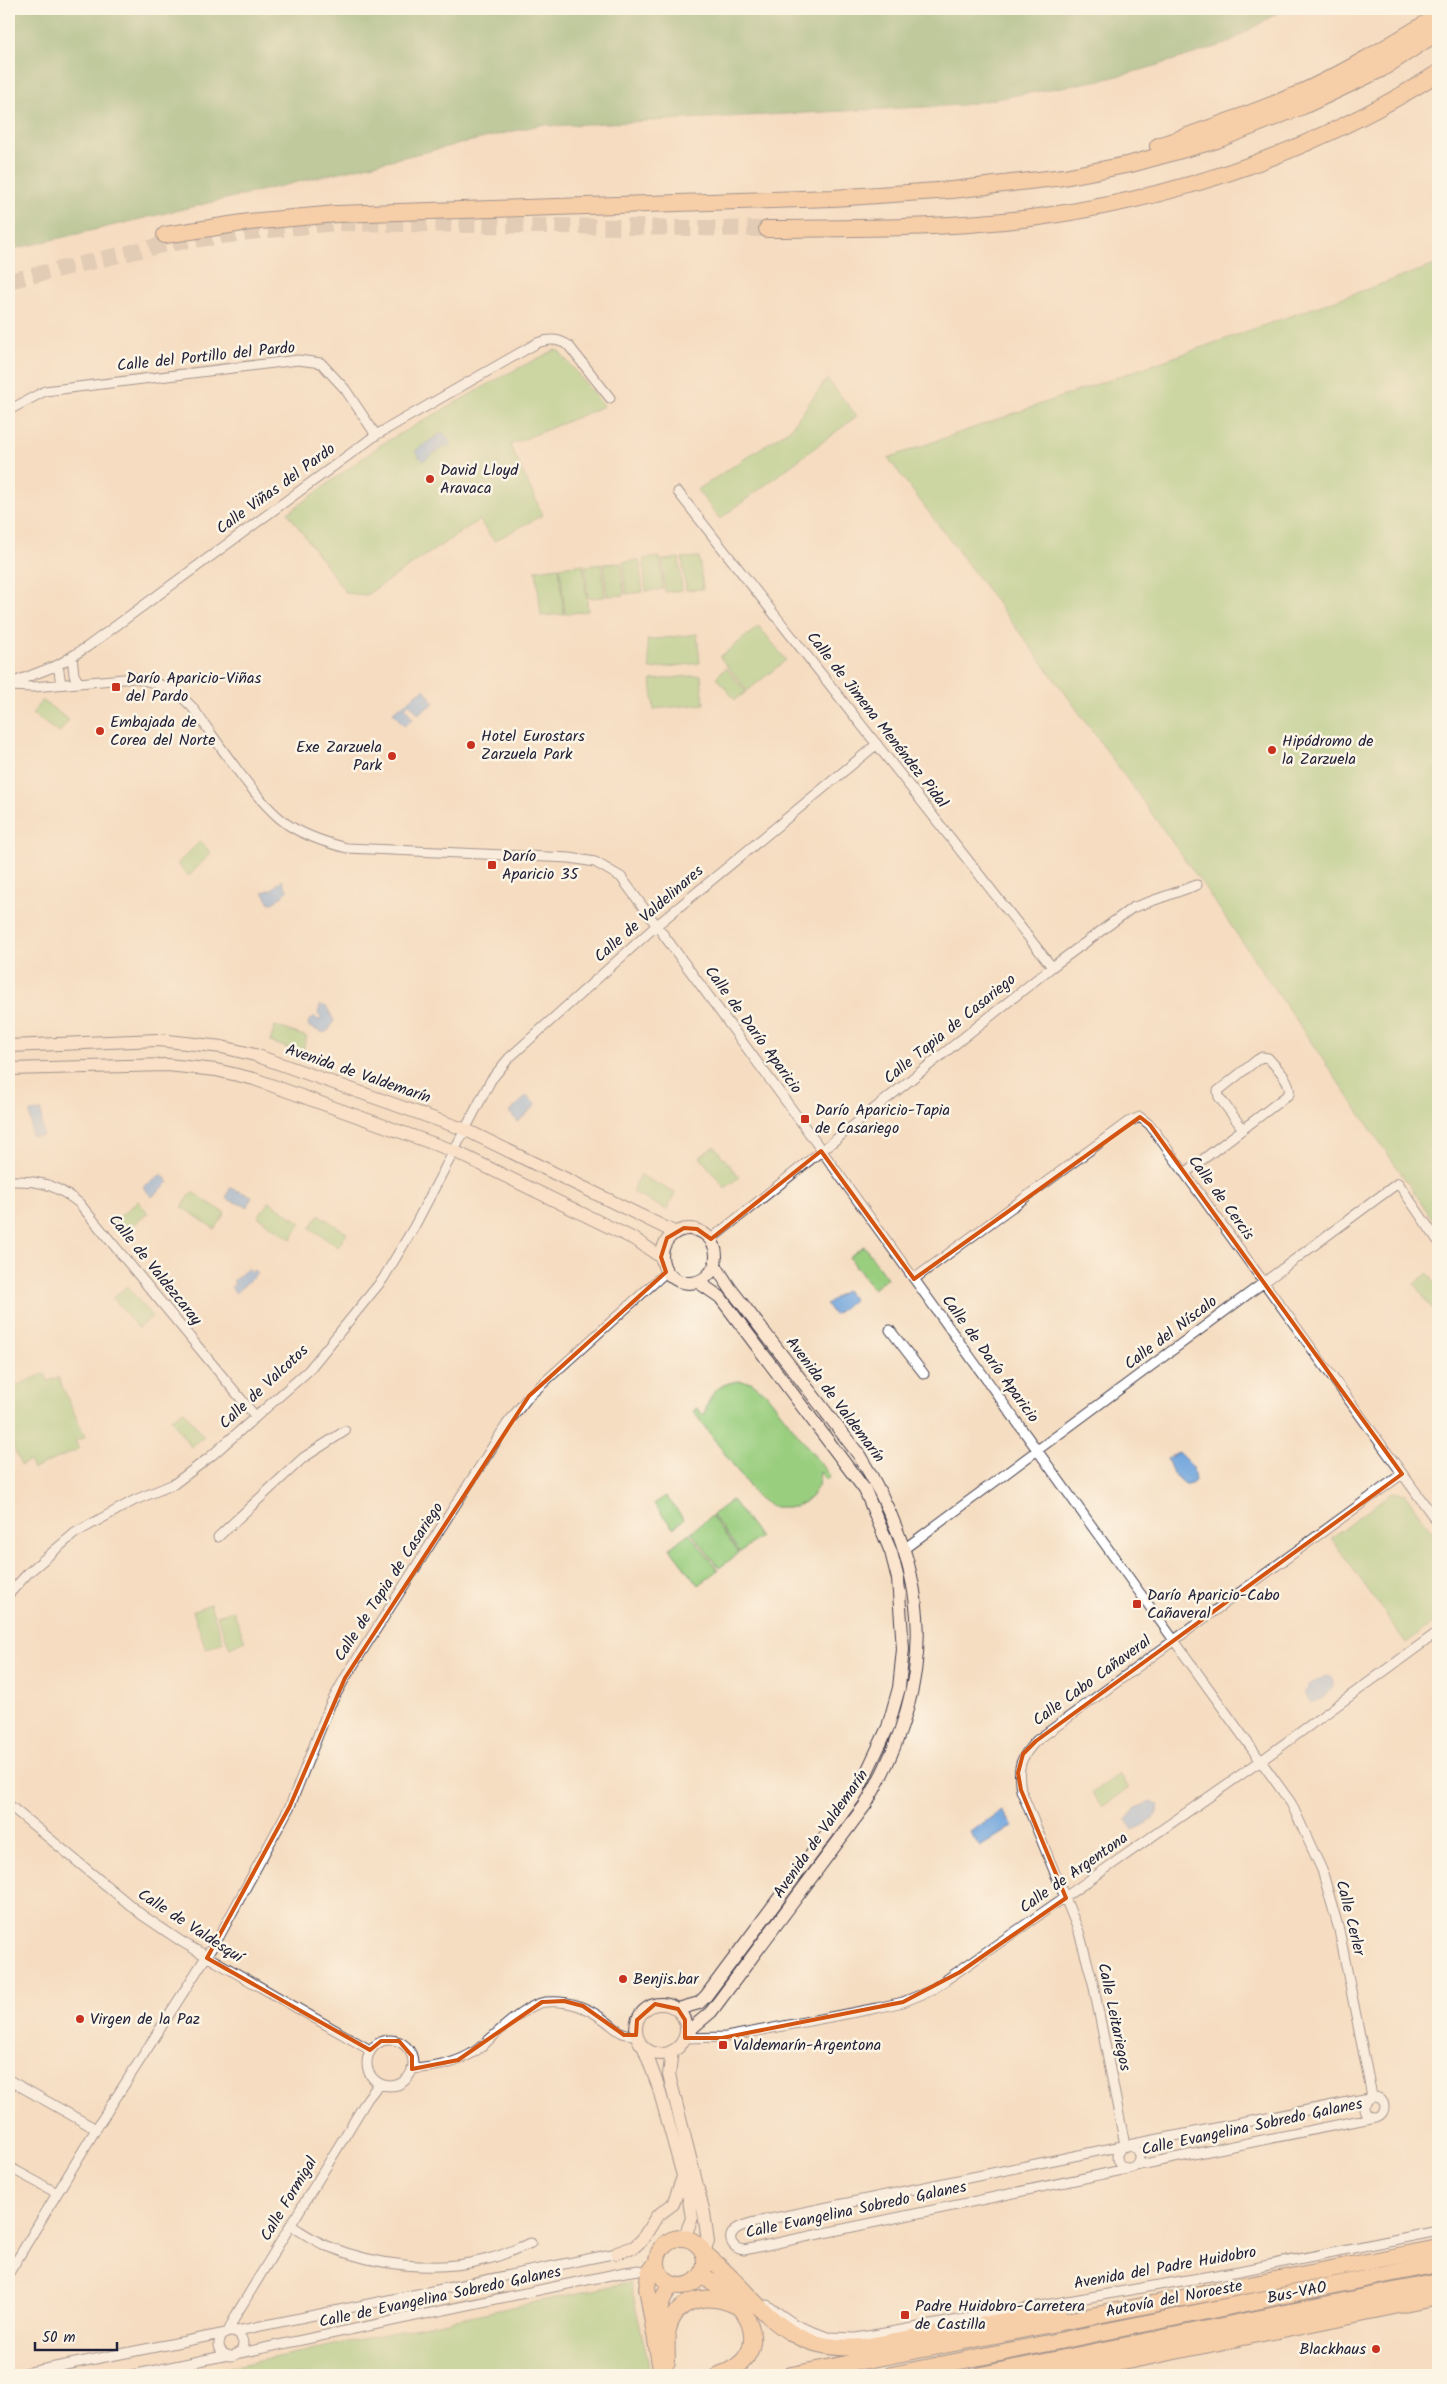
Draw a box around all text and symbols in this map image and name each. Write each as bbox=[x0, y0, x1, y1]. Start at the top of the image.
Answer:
street label: Calle del Portillo del Pardo bbox=[116, 335, 296, 379]
street label: Calle Viñas del Pardo bbox=[211, 437, 341, 541]
place label: David Lloyd Aravaca bbox=[440, 458, 519, 501]
marker: David Lloyd Aravaca bbox=[424, 473, 436, 485]
street label: Calle de Jimena Menéndez Pidal bbox=[800, 626, 954, 814]
place label: Darío Aparicio-Viñas del Pardo bbox=[126, 666, 261, 709]
marker: Darío Aparicio-Viñas del Pardo bbox=[110, 681, 122, 693]
place label: Embajada de Corea del Norte bbox=[110, 710, 216, 753]
place label: Hotel Eurostars Zarzuela Park bbox=[481, 724, 585, 767]
marker: Embajada de Corea del Norte bbox=[94, 725, 106, 737]
place label: Hipódromo de la Zarzuela bbox=[1282, 729, 1374, 772]
place label: Exe Zarzuela Park bbox=[296, 735, 382, 778]
marker: Hotel Eurostars Zarzuela Park bbox=[465, 739, 477, 751]
marker: Hipódromo de la Zarzuela bbox=[1266, 744, 1278, 756]
marker: Exe Zarzuela Park bbox=[386, 750, 398, 762]
place label: Darío Aparicio 35 bbox=[502, 844, 580, 887]
marker: Darío Aparicio 35 bbox=[486, 859, 498, 871]
street label: Calle de Valdelinares bbox=[589, 859, 710, 969]
street label: Calle de Darío Aparicio bbox=[698, 961, 808, 1099]
street label: Calle Tapia de Casariego bbox=[878, 968, 1022, 1090]
street label: Avenida de Valdemarín bbox=[282, 1037, 434, 1111]
place label: Darío Aparicio-Tapia de Casariego bbox=[815, 1098, 950, 1141]
marker: Darío Aparicio-Tapia de Casariego bbox=[799, 1113, 811, 1125]
street label: Calle de Cercis bbox=[1182, 1150, 1261, 1246]
street label: Calle de Valdezcaray bbox=[102, 1209, 208, 1332]
street label: Calle de Darío Aparicio bbox=[935, 1290, 1045, 1428]
street label: Calle del Níscalo bbox=[1119, 1290, 1223, 1376]
street label: Avenida de Valdemarín bbox=[779, 1332, 891, 1468]
street label: Calle de Valcotos bbox=[214, 1339, 315, 1435]
street label: Calle de Tapia de Casariego bbox=[328, 1497, 450, 1667]
place label: Darío Aparicio-Cabo Cañaveral bbox=[1147, 1583, 1280, 1626]
marker: Darío Aparicio-Cabo Cañaveral bbox=[1131, 1598, 1143, 1610]
street label: Calle Cabo Cañaveral bbox=[1027, 1629, 1157, 1733]
street label: Avenida de Valdemarín bbox=[767, 1764, 875, 1904]
street label: Calle de Argentona bbox=[1014, 1826, 1134, 1920]
street label: Calle Cerler bbox=[1329, 1878, 1372, 1960]
street label: Calle de Valdesquí bbox=[132, 1883, 249, 1971]
street label: Calle Leitariegos bbox=[1090, 1961, 1138, 2074]
place label: Benjis.bar bbox=[633, 1967, 700, 1992]
marker: Benjis.bar bbox=[617, 1973, 629, 1985]
place label: Virgen de la Paz bbox=[90, 2007, 200, 2032]
marker: Virgen de la Paz bbox=[74, 2013, 86, 2025]
place label: Valdemarín-Argentona bbox=[733, 2033, 881, 2058]
marker: Valdemarín-Argentona bbox=[717, 2039, 729, 2051]
street label: Calle Evangelina Sobredo Galanes bbox=[1139, 2091, 1365, 2163]
street label: Calle Formigal bbox=[254, 2152, 324, 2246]
street label: Calle Evangelina Sobredo Galanes bbox=[743, 2174, 969, 2246]
street label: Avenida del Padre Huidobro bbox=[1072, 2240, 1258, 2296]
street label: Calle de Evangelina Sobredo Galanes bbox=[317, 2259, 563, 2335]
street label: Autovía del Noroeste bbox=[1103, 2273, 1245, 2325]
street label: Bus-VAO bbox=[1265, 2275, 1329, 2311]
place label: Padre Huidobro-Carretera de Castilla bbox=[915, 2294, 1085, 2337]
marker: Padre Huidobro-Carretera de Castilla bbox=[899, 2309, 911, 2321]
scale bar bbox=[35, 2319, 118, 2351]
text: 50 m bbox=[42, 2326, 76, 2350]
place label: Blackhaus bbox=[1299, 2337, 1366, 2362]
marker: Blackhaus bbox=[1370, 2343, 1382, 2355]

